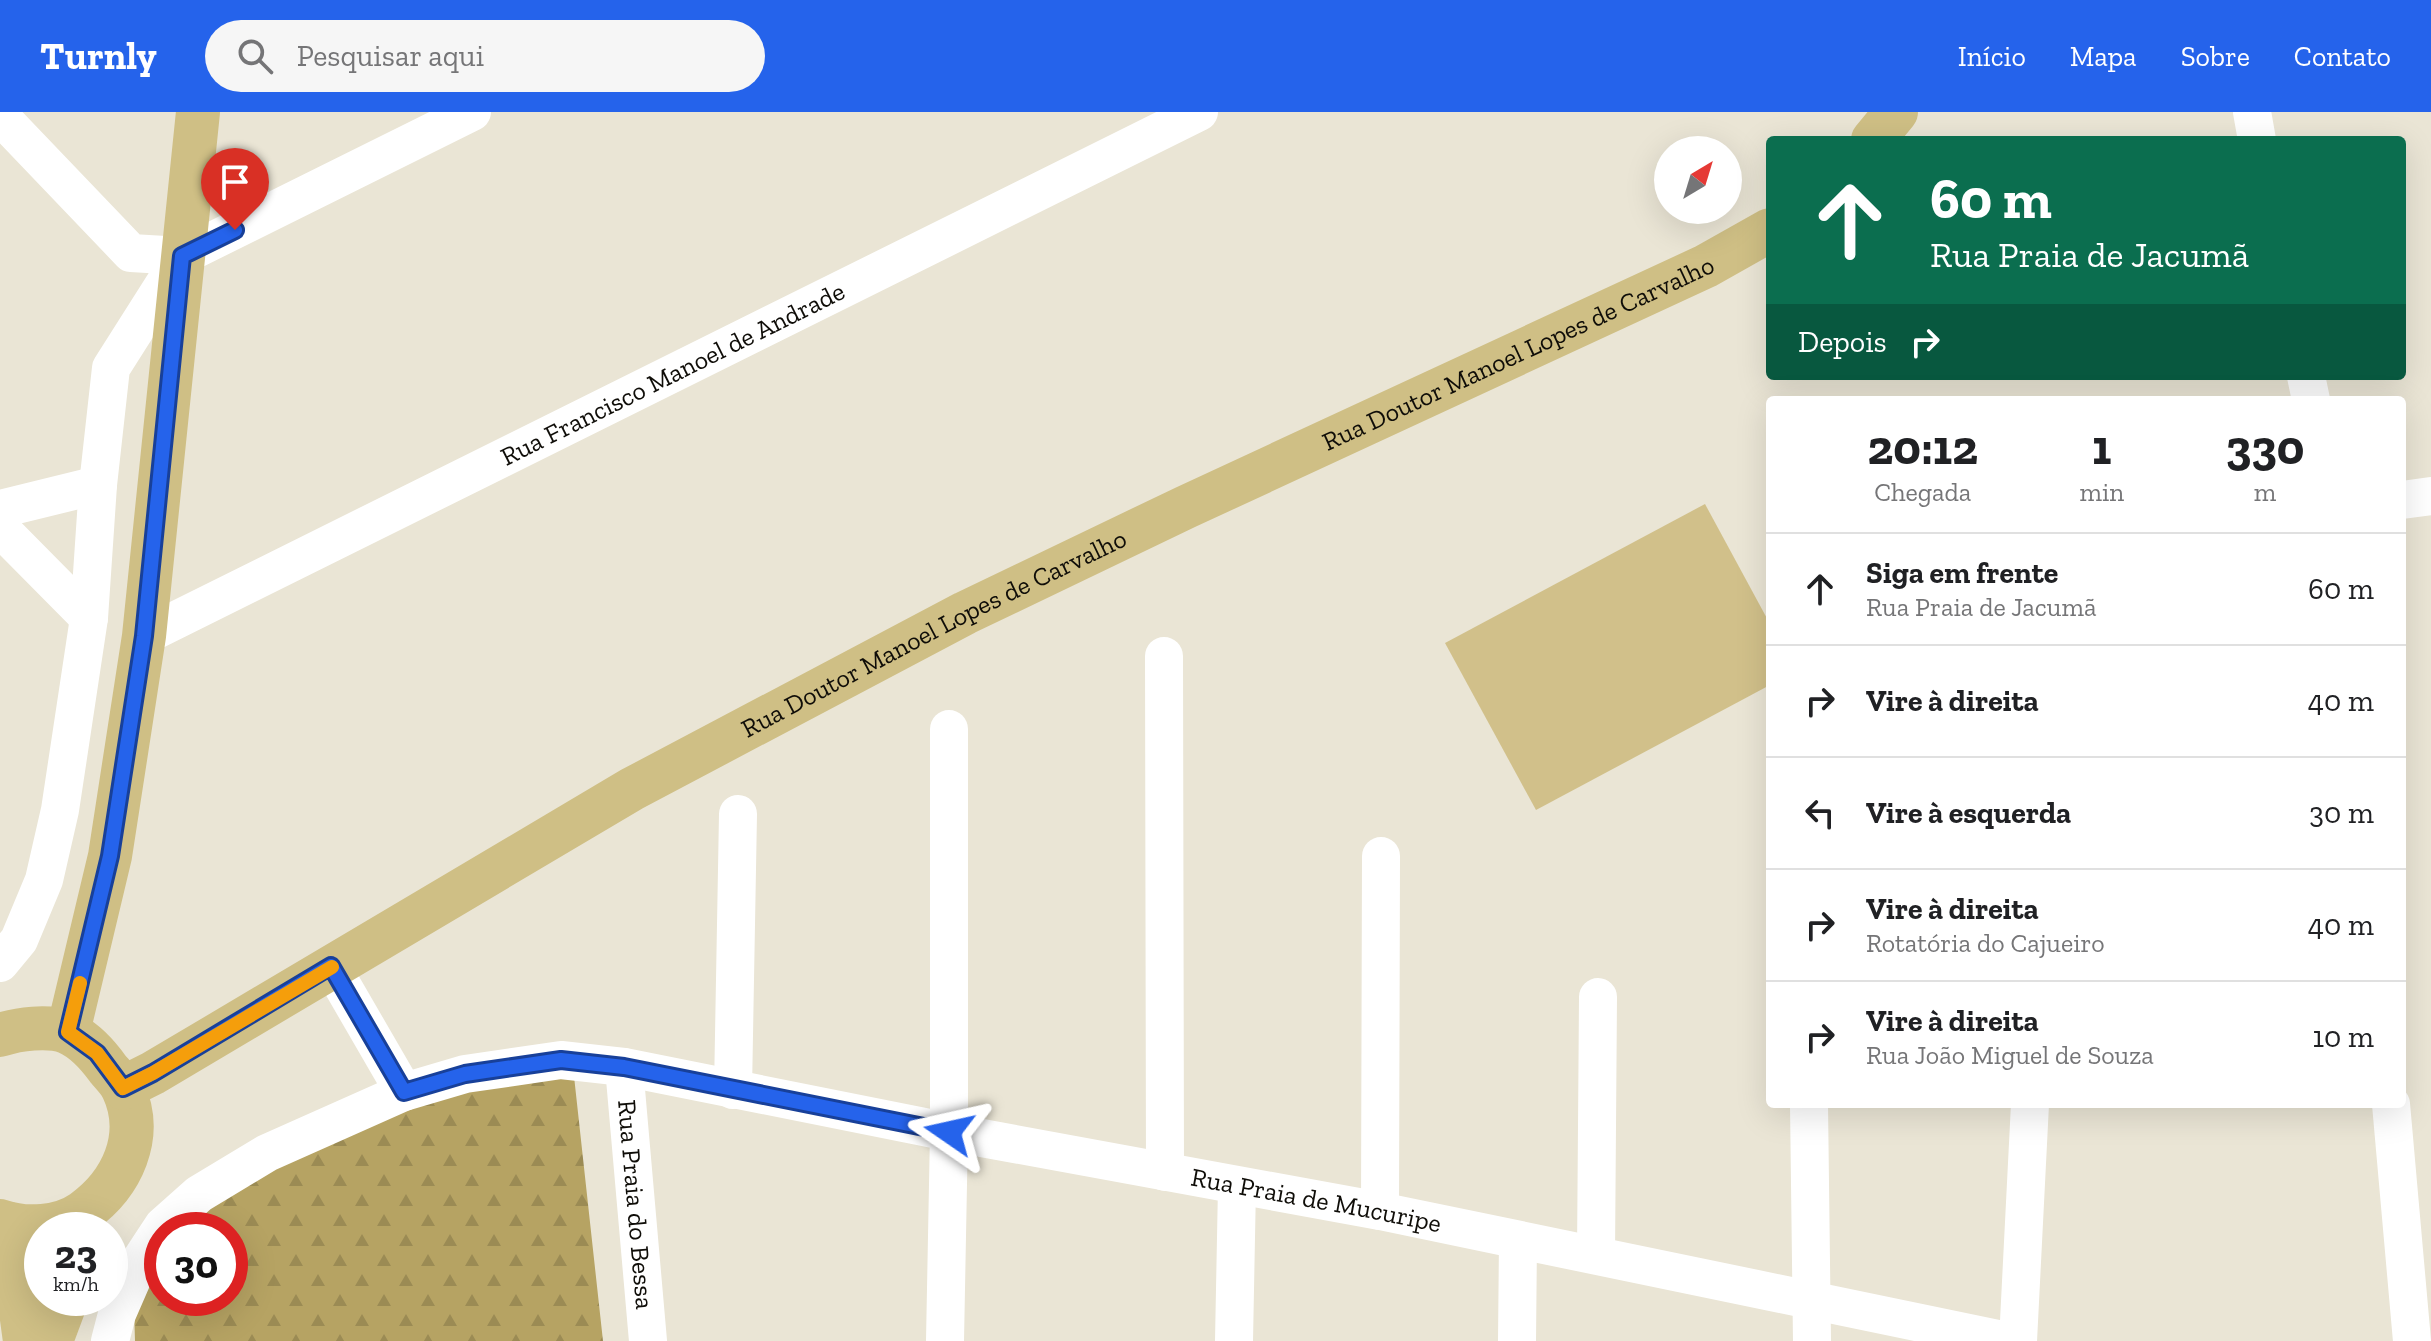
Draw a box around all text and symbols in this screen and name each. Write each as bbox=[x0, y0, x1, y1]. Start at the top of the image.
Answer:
search box bbox=[205, 20, 765, 92]
text: Turnly bbox=[40, 33, 157, 79]
icon: search bbox=[233, 34, 277, 78]
text: Pesquisar aqui bbox=[297, 38, 484, 74]
text: Início bbox=[1958, 40, 2026, 73]
text: Mapa bbox=[2070, 40, 2137, 73]
text: Sobre bbox=[2181, 40, 2250, 73]
text: Contato bbox=[2294, 40, 2391, 73]
north arrow bbox=[1654, 136, 1742, 224]
map controls bbox=[1654, 136, 1742, 224]
pin bbox=[201, 148, 269, 230]
icon: arrive bbox=[213, 160, 257, 204]
text: 60 m bbox=[1930, 165, 2052, 232]
icon: ahead bbox=[1798, 168, 1902, 272]
text: Rua Praia de Jacumã bbox=[1930, 233, 2249, 276]
street label: Rua Doutor Manoel Lopes de Carvalho bbox=[1317, 249, 1720, 458]
street label: Rua Francisco Manoel de Andrade bbox=[495, 275, 850, 472]
icon: right bbox=[1903, 320, 1947, 364]
text: Depois bbox=[1798, 324, 1887, 360]
text: 20:12 bbox=[1868, 419, 1978, 476]
text: 1 bbox=[2092, 419, 2112, 476]
text: 330 bbox=[2226, 419, 2304, 476]
text: Chegada bbox=[1874, 476, 1971, 508]
text: min bbox=[2080, 476, 2124, 508]
text: m bbox=[2254, 476, 2276, 508]
street label: Rua Doutor Manoel Lopes de Carvalho bbox=[736, 522, 1131, 744]
text: Siga em frente bbox=[1866, 555, 2058, 591]
icon: ahead bbox=[1798, 567, 1842, 611]
text: 60 m bbox=[2308, 571, 2374, 607]
text: Rua Praia de Jacumã bbox=[1866, 591, 2096, 623]
icon: right bbox=[1798, 679, 1842, 723]
text: Vire à direita bbox=[1866, 683, 2039, 719]
text: 40 m bbox=[2308, 683, 2374, 719]
icon: left bbox=[1798, 791, 1842, 835]
text: Vire à esquerda bbox=[1866, 795, 2071, 831]
text: 30 m bbox=[2309, 795, 2374, 831]
text: Vire à direita bbox=[1866, 891, 2039, 927]
icon: right bbox=[1798, 903, 1842, 947]
text: 40 m bbox=[2308, 907, 2374, 943]
text: Rotatória do Cajueiro bbox=[1866, 927, 2105, 959]
text: Vire à direita bbox=[1866, 1003, 2039, 1039]
icon: right bbox=[1798, 1015, 1842, 1059]
text: 10 m bbox=[2312, 1019, 2374, 1055]
text: Rua João Miguel de Souza bbox=[1866, 1039, 2154, 1071]
position arrow bbox=[907, 1090, 991, 1174]
street label: Rua Praia do Bessa bbox=[611, 1098, 661, 1311]
street label: Rua Praia de Mucuripe bbox=[1189, 1161, 1444, 1239]
speed limit sign: 30 bbox=[144, 1212, 248, 1316]
text: 23 bbox=[55, 1230, 97, 1278]
text: km/h bbox=[53, 1272, 99, 1296]

